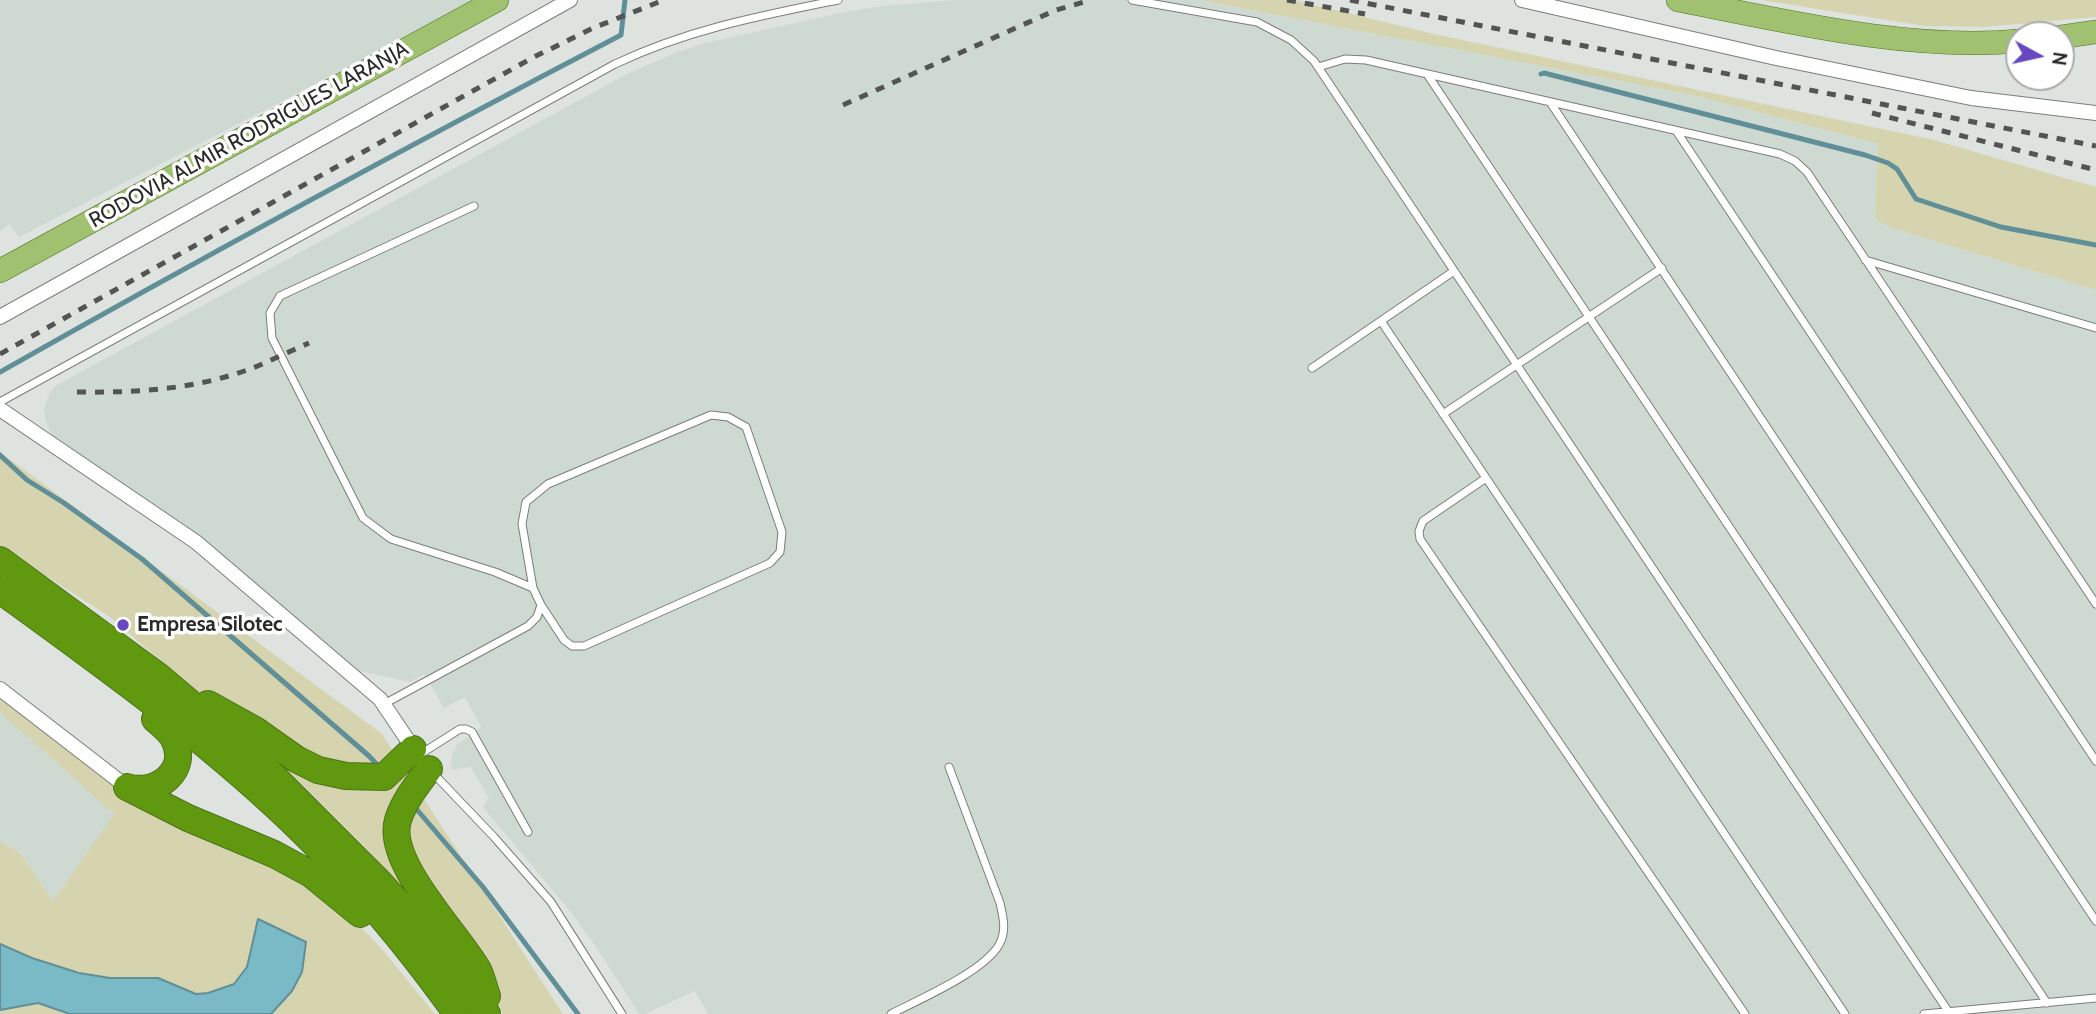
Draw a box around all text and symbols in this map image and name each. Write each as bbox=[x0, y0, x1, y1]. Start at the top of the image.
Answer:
north arrow bbox=[2005, 21, 2075, 91]
street label: RODOVIA ALMIR RODRIGUES LARANJA bbox=[85, 36, 413, 234]
text: N bbox=[2047, 50, 2072, 67]
place label: Empresa Silotec bbox=[137, 612, 283, 638]
marker: Empresa Silotec bbox=[115, 617, 131, 633]

